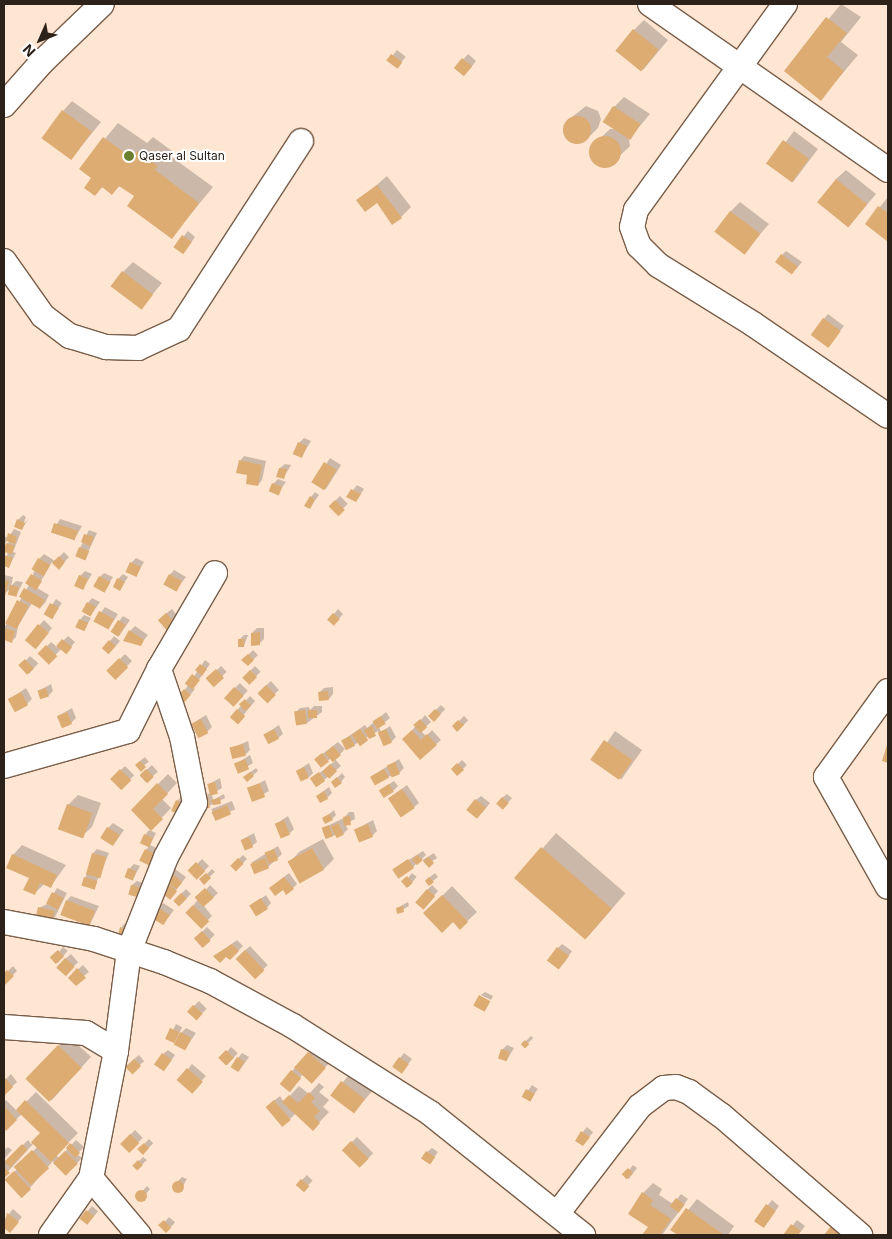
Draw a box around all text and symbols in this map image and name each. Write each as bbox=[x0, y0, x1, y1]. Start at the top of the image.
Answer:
north arrow bbox=[15, 15, 65, 65]
text: N bbox=[19, 41, 39, 61]
place label: Qaser al Sultan bbox=[139, 149, 225, 163]
marker: Qaser al Sultan bbox=[123, 150, 135, 162]

